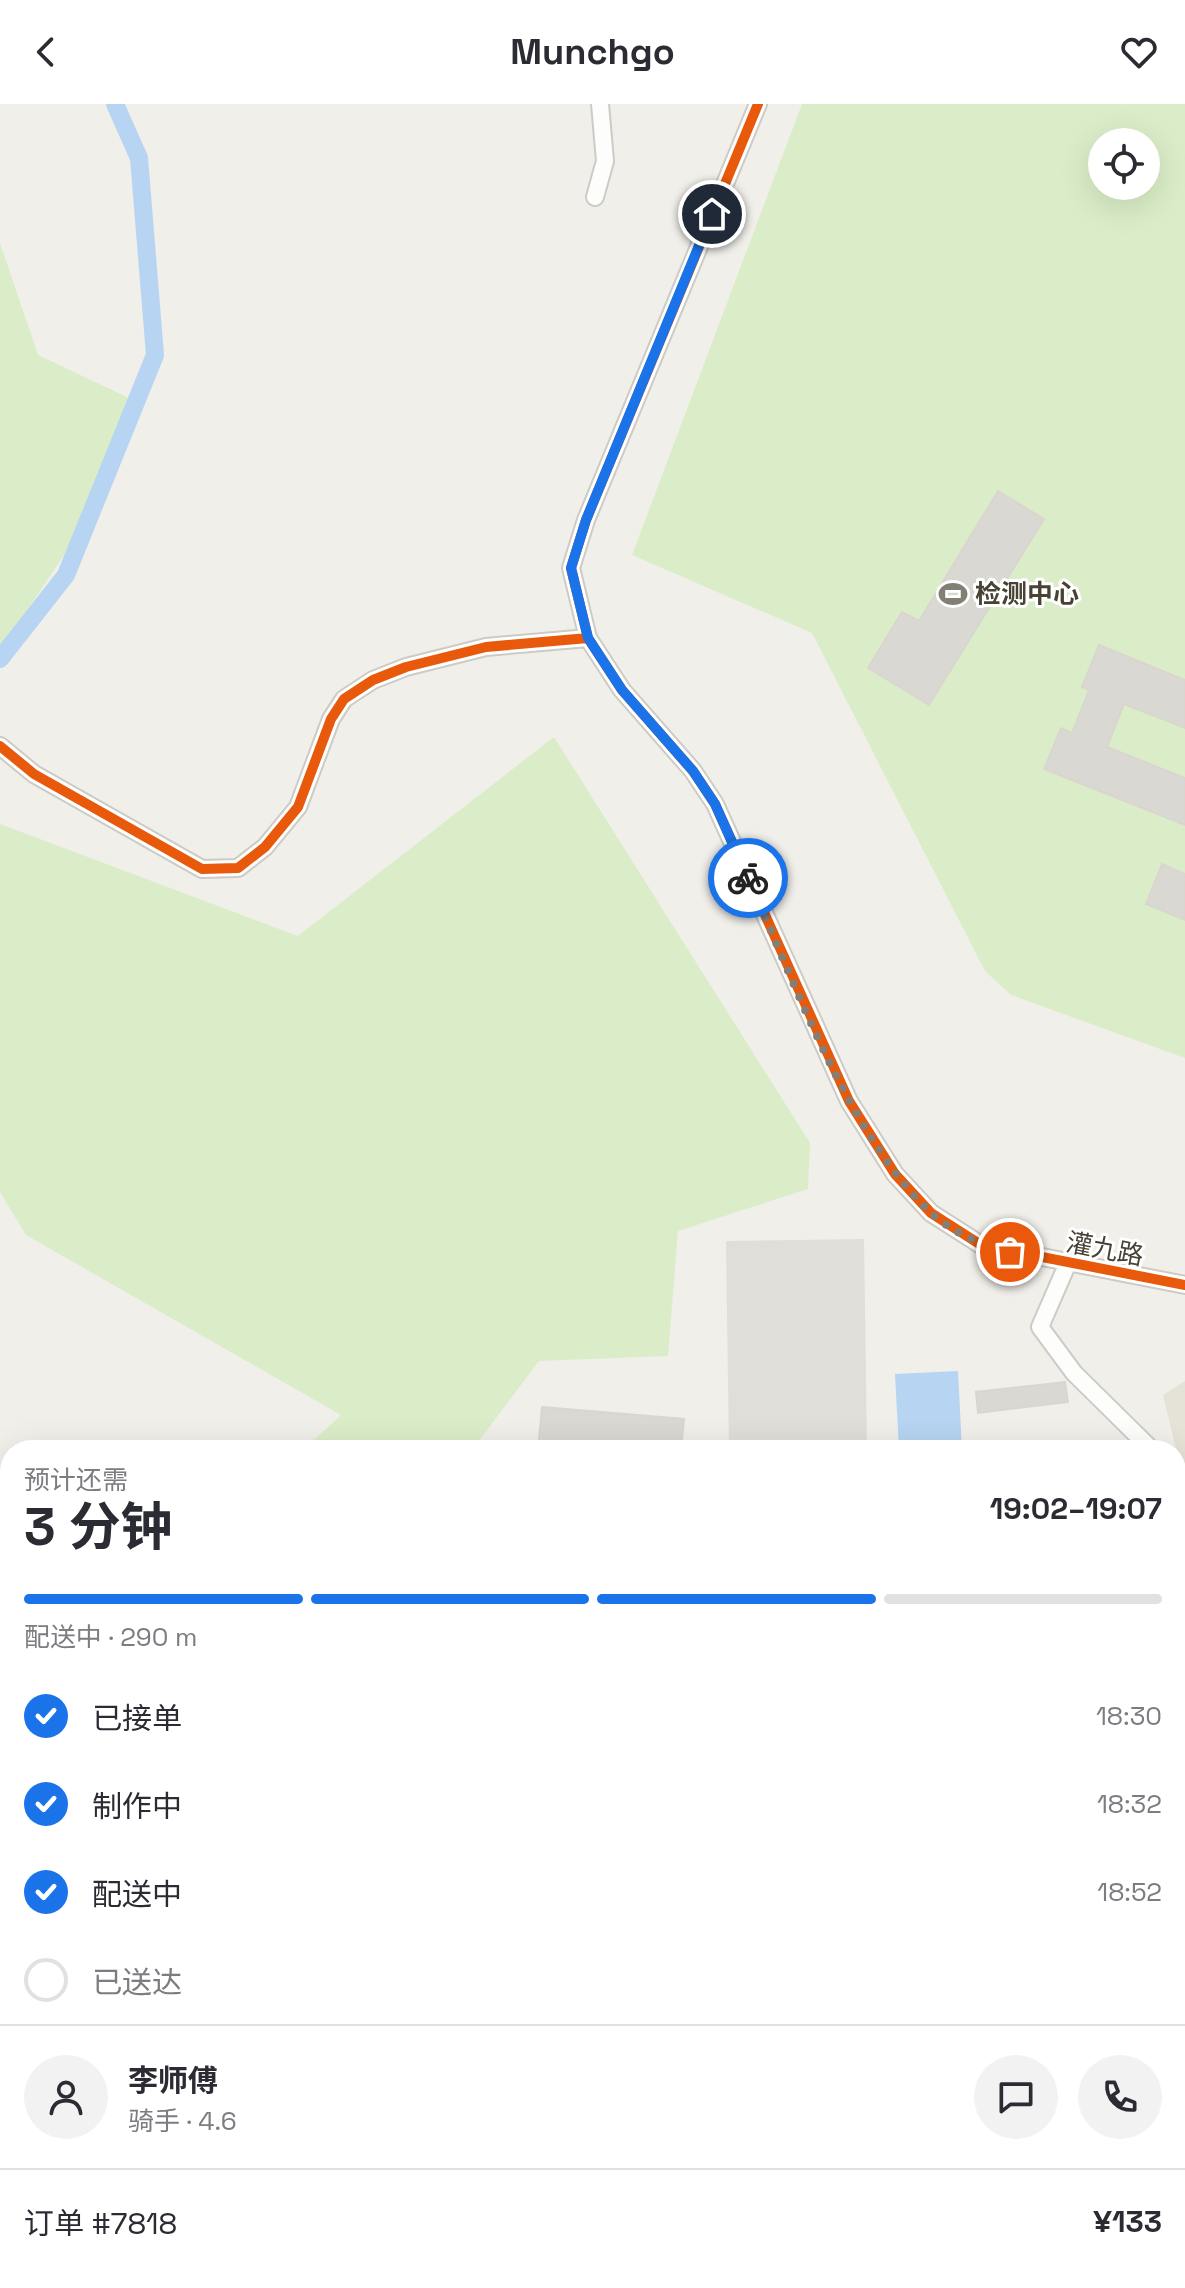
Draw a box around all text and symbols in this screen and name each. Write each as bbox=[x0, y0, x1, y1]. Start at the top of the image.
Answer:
text: Munchgo bbox=[510, 29, 675, 75]
icon: back bbox=[24, 30, 68, 74]
icon: heart bbox=[1117, 30, 1161, 74]
map controls bbox=[1088, 128, 1160, 200]
button: locate bbox=[1088, 128, 1160, 200]
pin bbox=[678, 180, 746, 248]
icon: home bbox=[690, 192, 734, 236]
place label: 检测中心 bbox=[975, 577, 1079, 611]
sports icon: 检测中心 bbox=[938, 579, 968, 609]
courier bbox=[708, 838, 788, 918]
icon: bike bbox=[726, 856, 770, 900]
pin bbox=[976, 1218, 1044, 1286]
street label: 灌九路 bbox=[1063, 1225, 1147, 1273]
icon: bag bbox=[988, 1230, 1032, 1274]
text: 预计还需 bbox=[24, 1463, 128, 1497]
text: 19:02–19:07 bbox=[990, 1489, 1162, 1528]
text: 3 分钟 bbox=[24, 1494, 173, 1560]
text: 配送中 · 290 m bbox=[24, 1620, 197, 1654]
icon: check bbox=[24, 1694, 68, 1738]
text: 已接单 bbox=[92, 1699, 182, 1738]
text: 18:30 bbox=[1096, 1699, 1162, 1733]
icon: check bbox=[24, 1782, 68, 1826]
text: 制作中 bbox=[92, 1787, 182, 1826]
text: 18:32 bbox=[1097, 1787, 1162, 1821]
icon: check bbox=[24, 1870, 68, 1914]
text: 配送中 bbox=[92, 1875, 182, 1914]
text: 18:52 bbox=[1097, 1875, 1162, 1909]
text: 已送达 bbox=[92, 1963, 182, 2002]
button: person bbox=[24, 2055, 108, 2139]
button: chat bbox=[974, 2055, 1058, 2139]
button: phone bbox=[1078, 2055, 1162, 2139]
text: 李师傅 bbox=[128, 2061, 218, 2100]
text: 骑手 · 4.6 bbox=[128, 2104, 237, 2138]
text: ¥133 bbox=[1093, 2202, 1162, 2241]
text: 订单 #7818 bbox=[24, 2204, 177, 2243]

